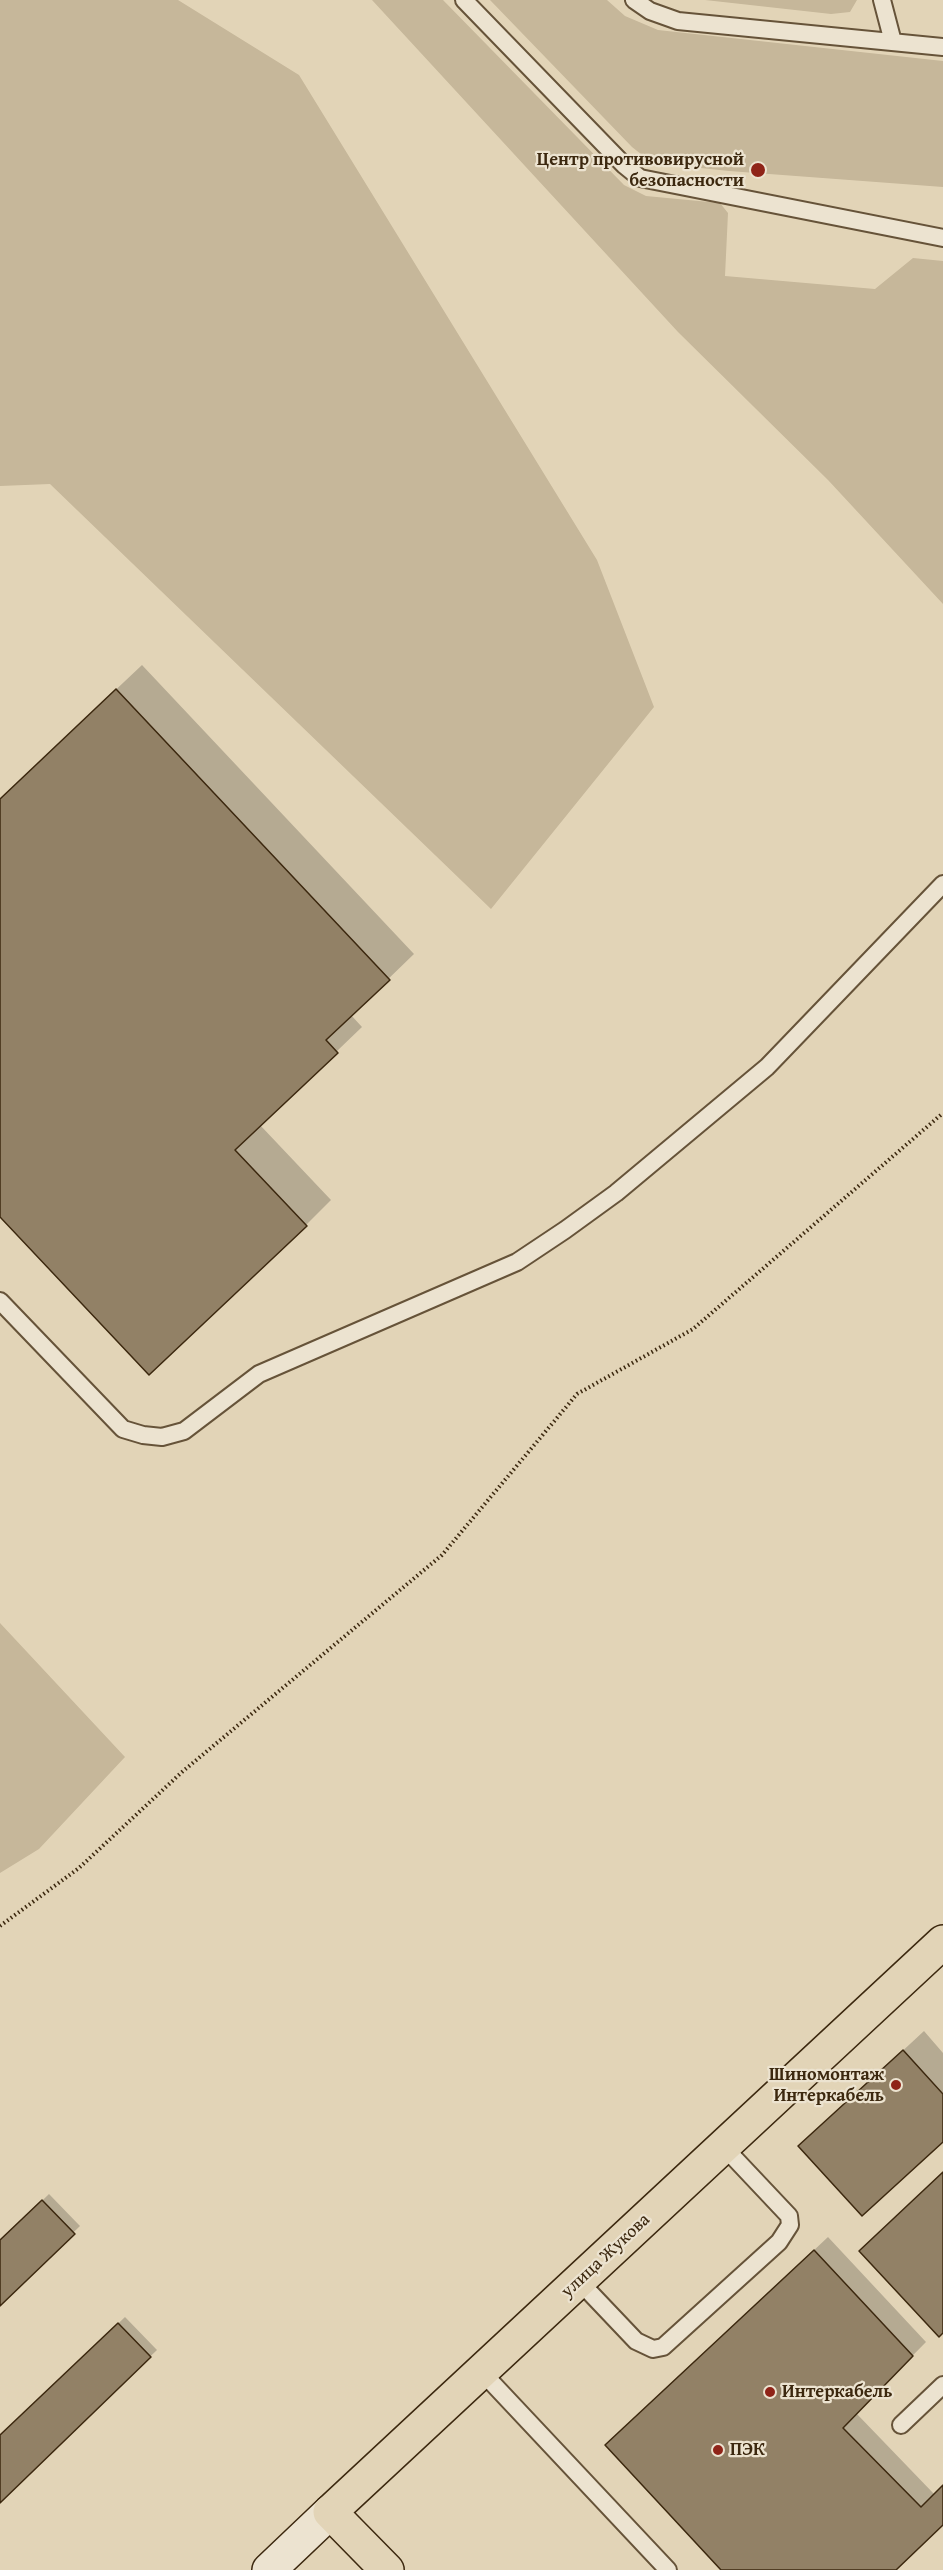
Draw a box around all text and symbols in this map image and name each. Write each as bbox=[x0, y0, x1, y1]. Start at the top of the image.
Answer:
place label: Центр противовирусной безопасности bbox=[537, 149, 744, 192]
marker: Центр противовирусной безопасности bbox=[749, 161, 767, 179]
place label: Шиномонтаж Интеркабель bbox=[769, 2064, 884, 2106]
marker: Шиномонтаж Интеркабель bbox=[889, 2078, 903, 2092]
street label: улица Жукова bbox=[557, 2209, 655, 2303]
place label: Интеркабель bbox=[782, 2381, 892, 2403]
marker: Интеркабель bbox=[763, 2385, 777, 2399]
place label: ПЭК bbox=[730, 2439, 765, 2461]
marker: ПЭК bbox=[711, 2443, 725, 2457]

